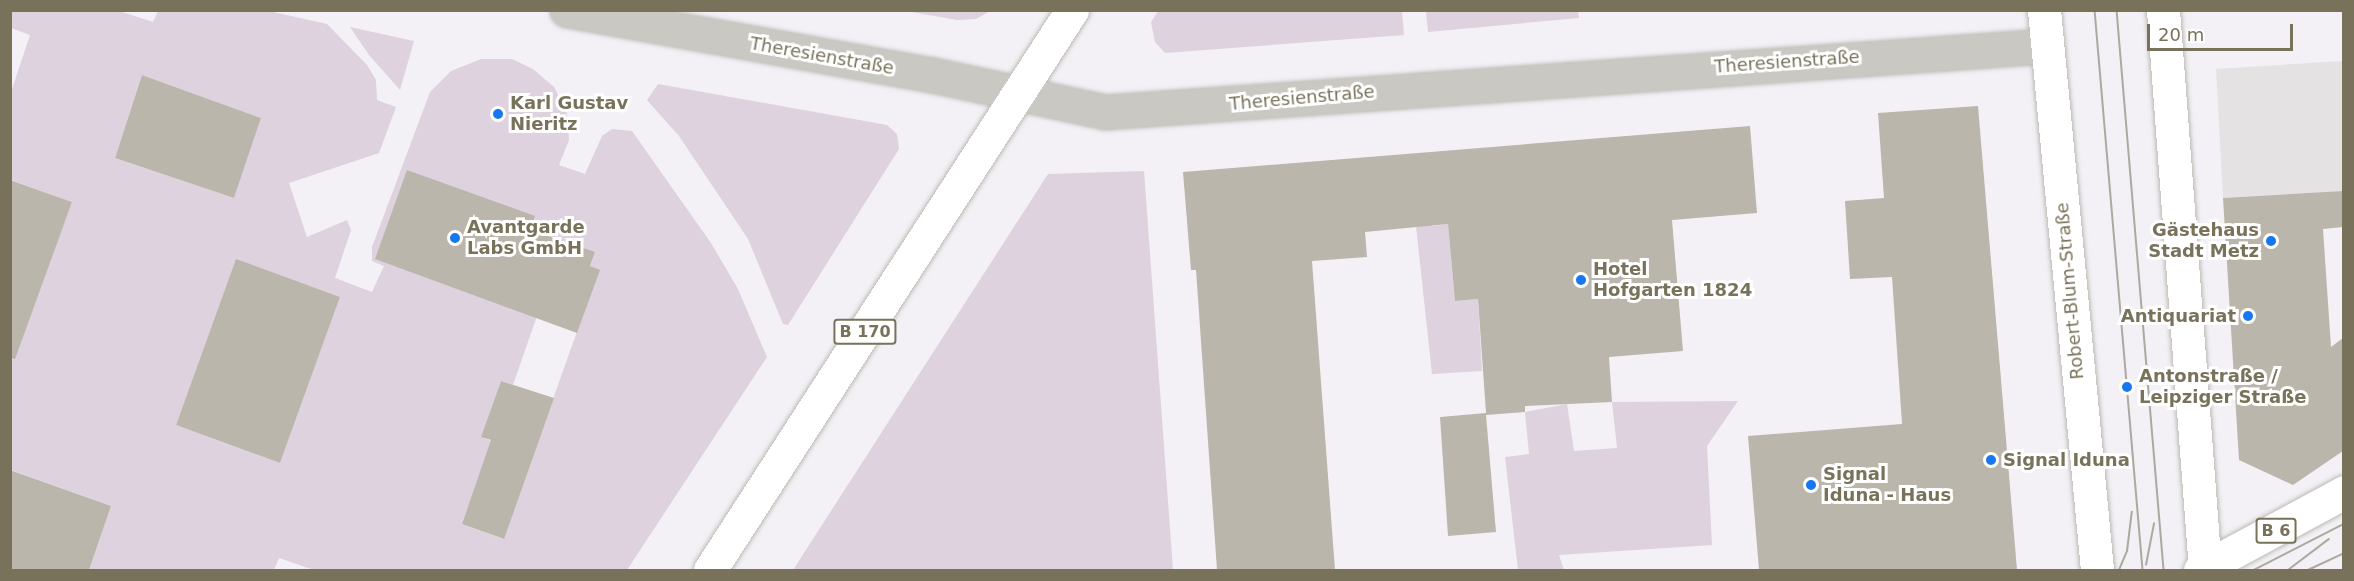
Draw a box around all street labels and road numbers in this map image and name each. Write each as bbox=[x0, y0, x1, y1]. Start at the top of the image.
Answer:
street label: Theresienstraße bbox=[748, 33, 896, 79]
street label: Theresienstraße bbox=[1714, 46, 1860, 78]
street label: Theresienstraße bbox=[1228, 81, 1376, 115]
street label: Robert-Blum-Straße bbox=[2052, 202, 2088, 380]
road number: B 170 bbox=[832, 319, 898, 345]
road number: B 6 bbox=[2255, 518, 2297, 544]

